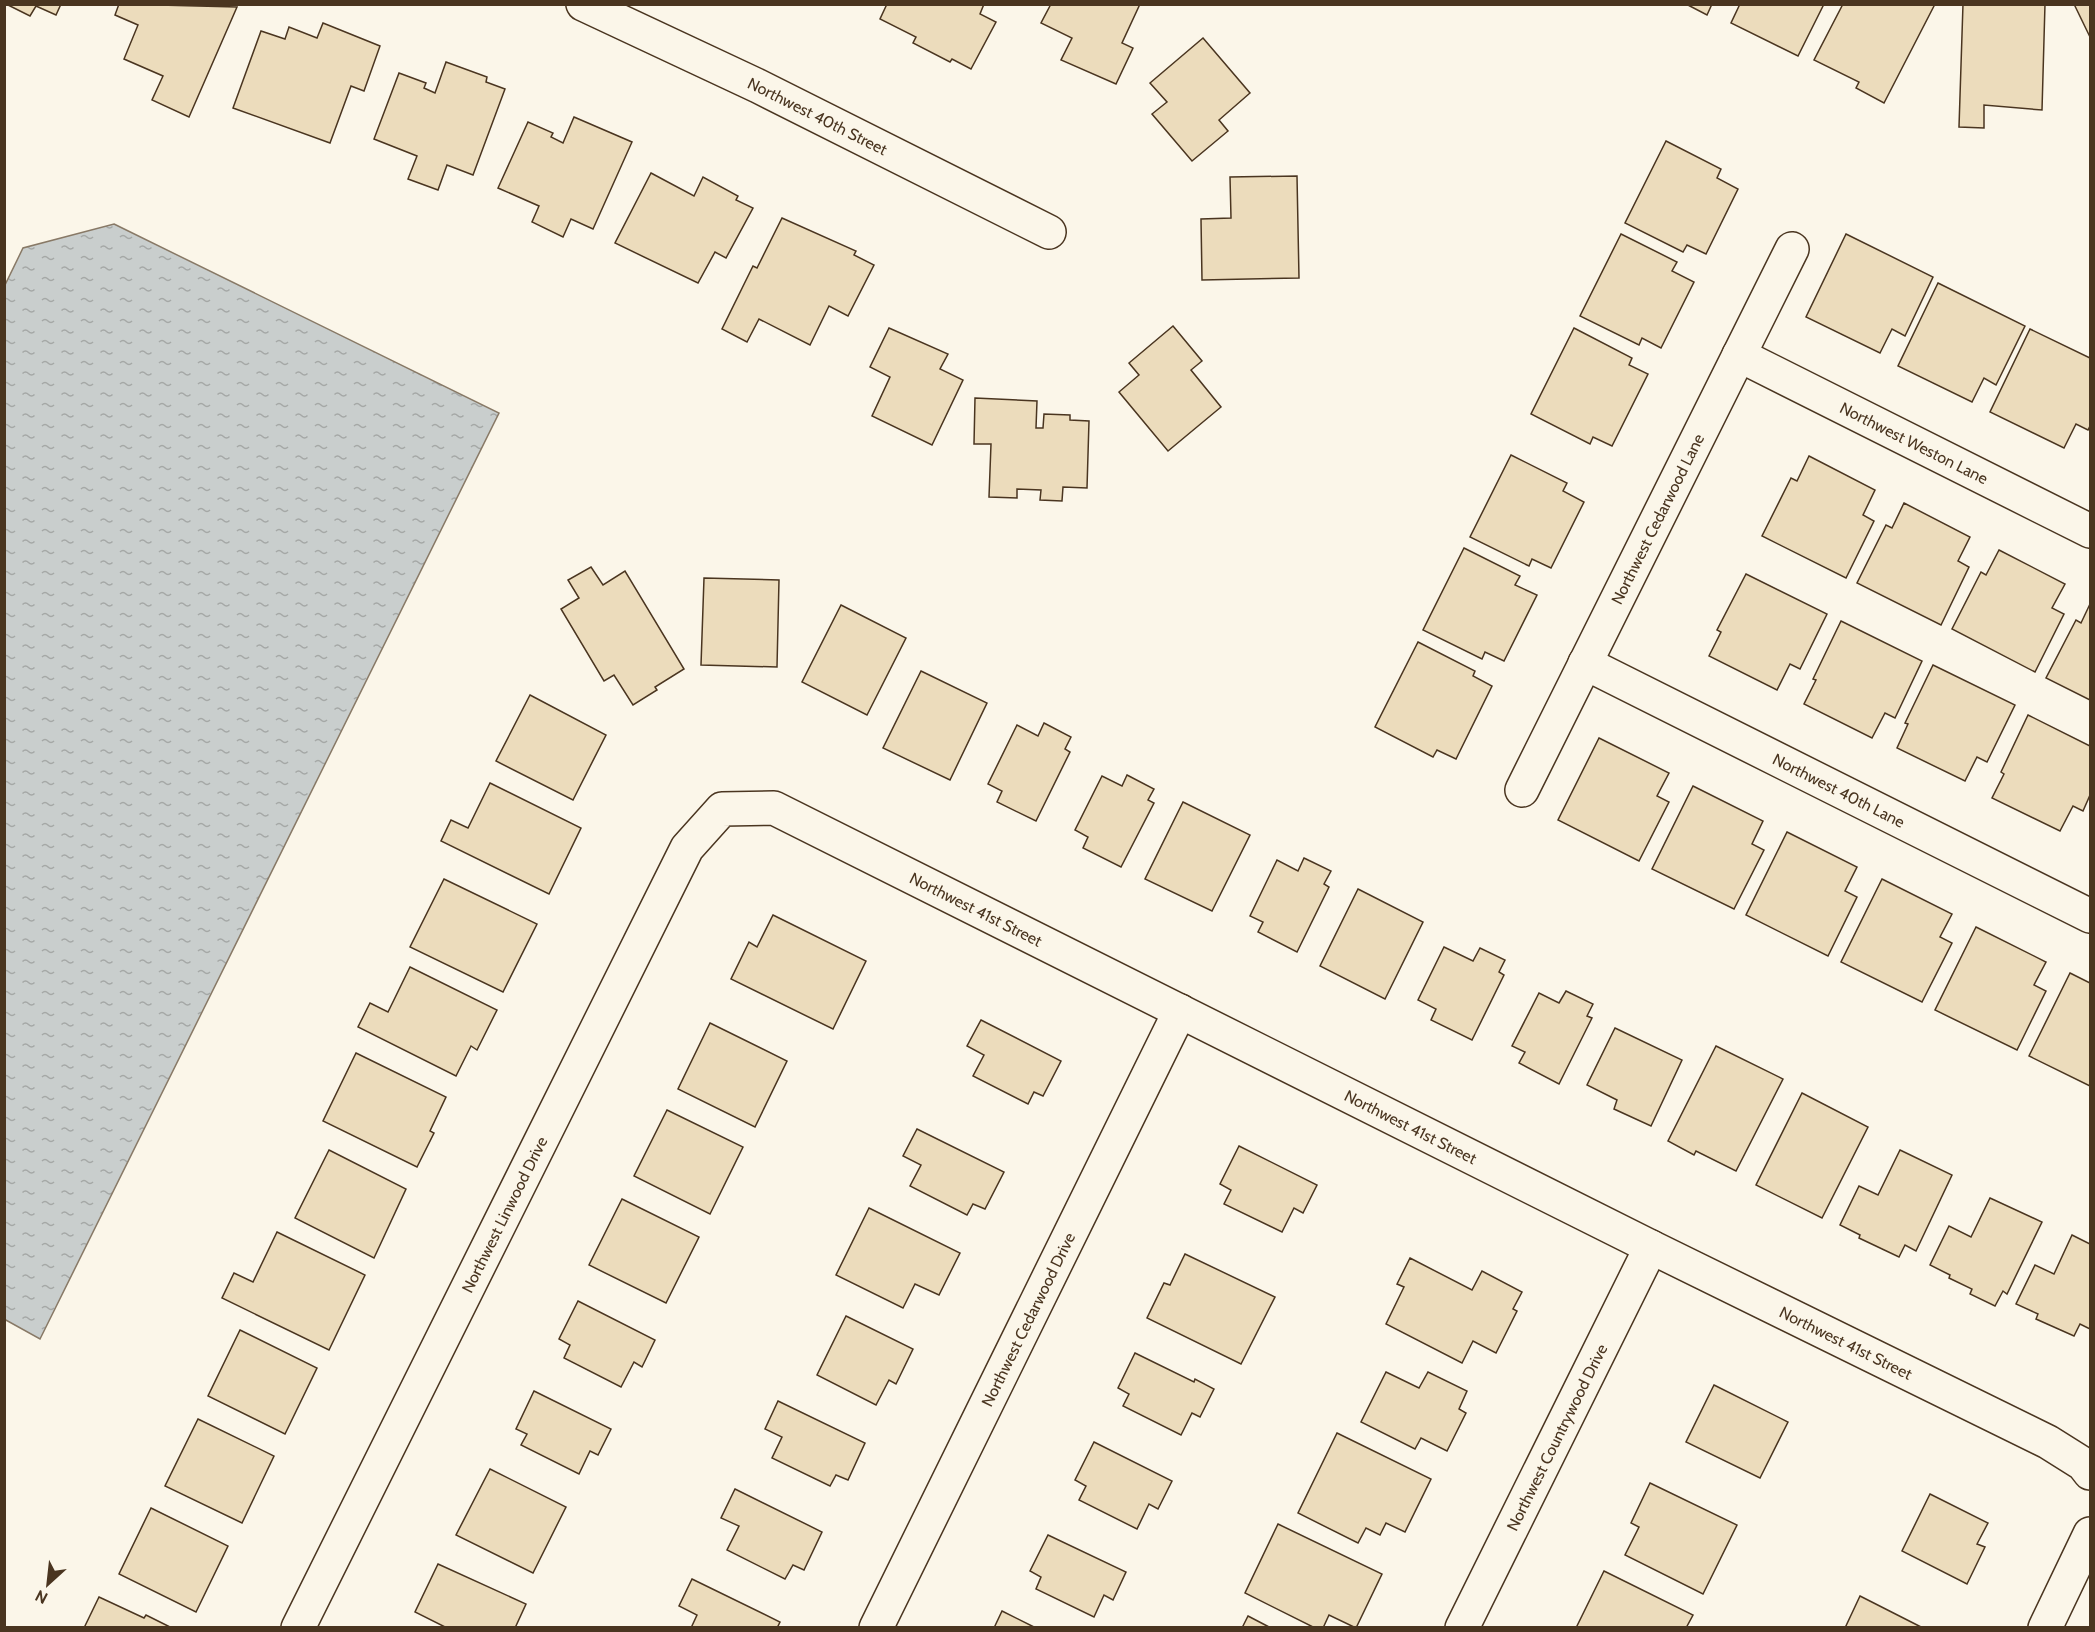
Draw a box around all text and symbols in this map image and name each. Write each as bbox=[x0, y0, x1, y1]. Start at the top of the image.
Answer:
street label: Northwest 40th Street bbox=[745, 74, 891, 160]
street label: Northwest Weston Lane bbox=[1837, 398, 1991, 488]
street label: Northwest Cedarwood Lane bbox=[1607, 431, 1708, 608]
street label: Northwest 40th Lane bbox=[1770, 750, 1908, 832]
street label: Northwest 41st Street bbox=[907, 869, 1046, 951]
street label: Northwest 41st Street bbox=[1341, 1086, 1480, 1168]
street label: Northwest Linwood Drive bbox=[458, 1134, 552, 1296]
street label: Northwest Cedarwood Drive bbox=[978, 1230, 1079, 1410]
street label: Northwest 41st Street bbox=[1776, 1303, 1916, 1384]
street label: Northwest Countrywood Drive bbox=[1503, 1341, 1611, 1534]
north arrow bbox=[18, 1554, 78, 1614]
text: N bbox=[32, 1586, 51, 1608]

